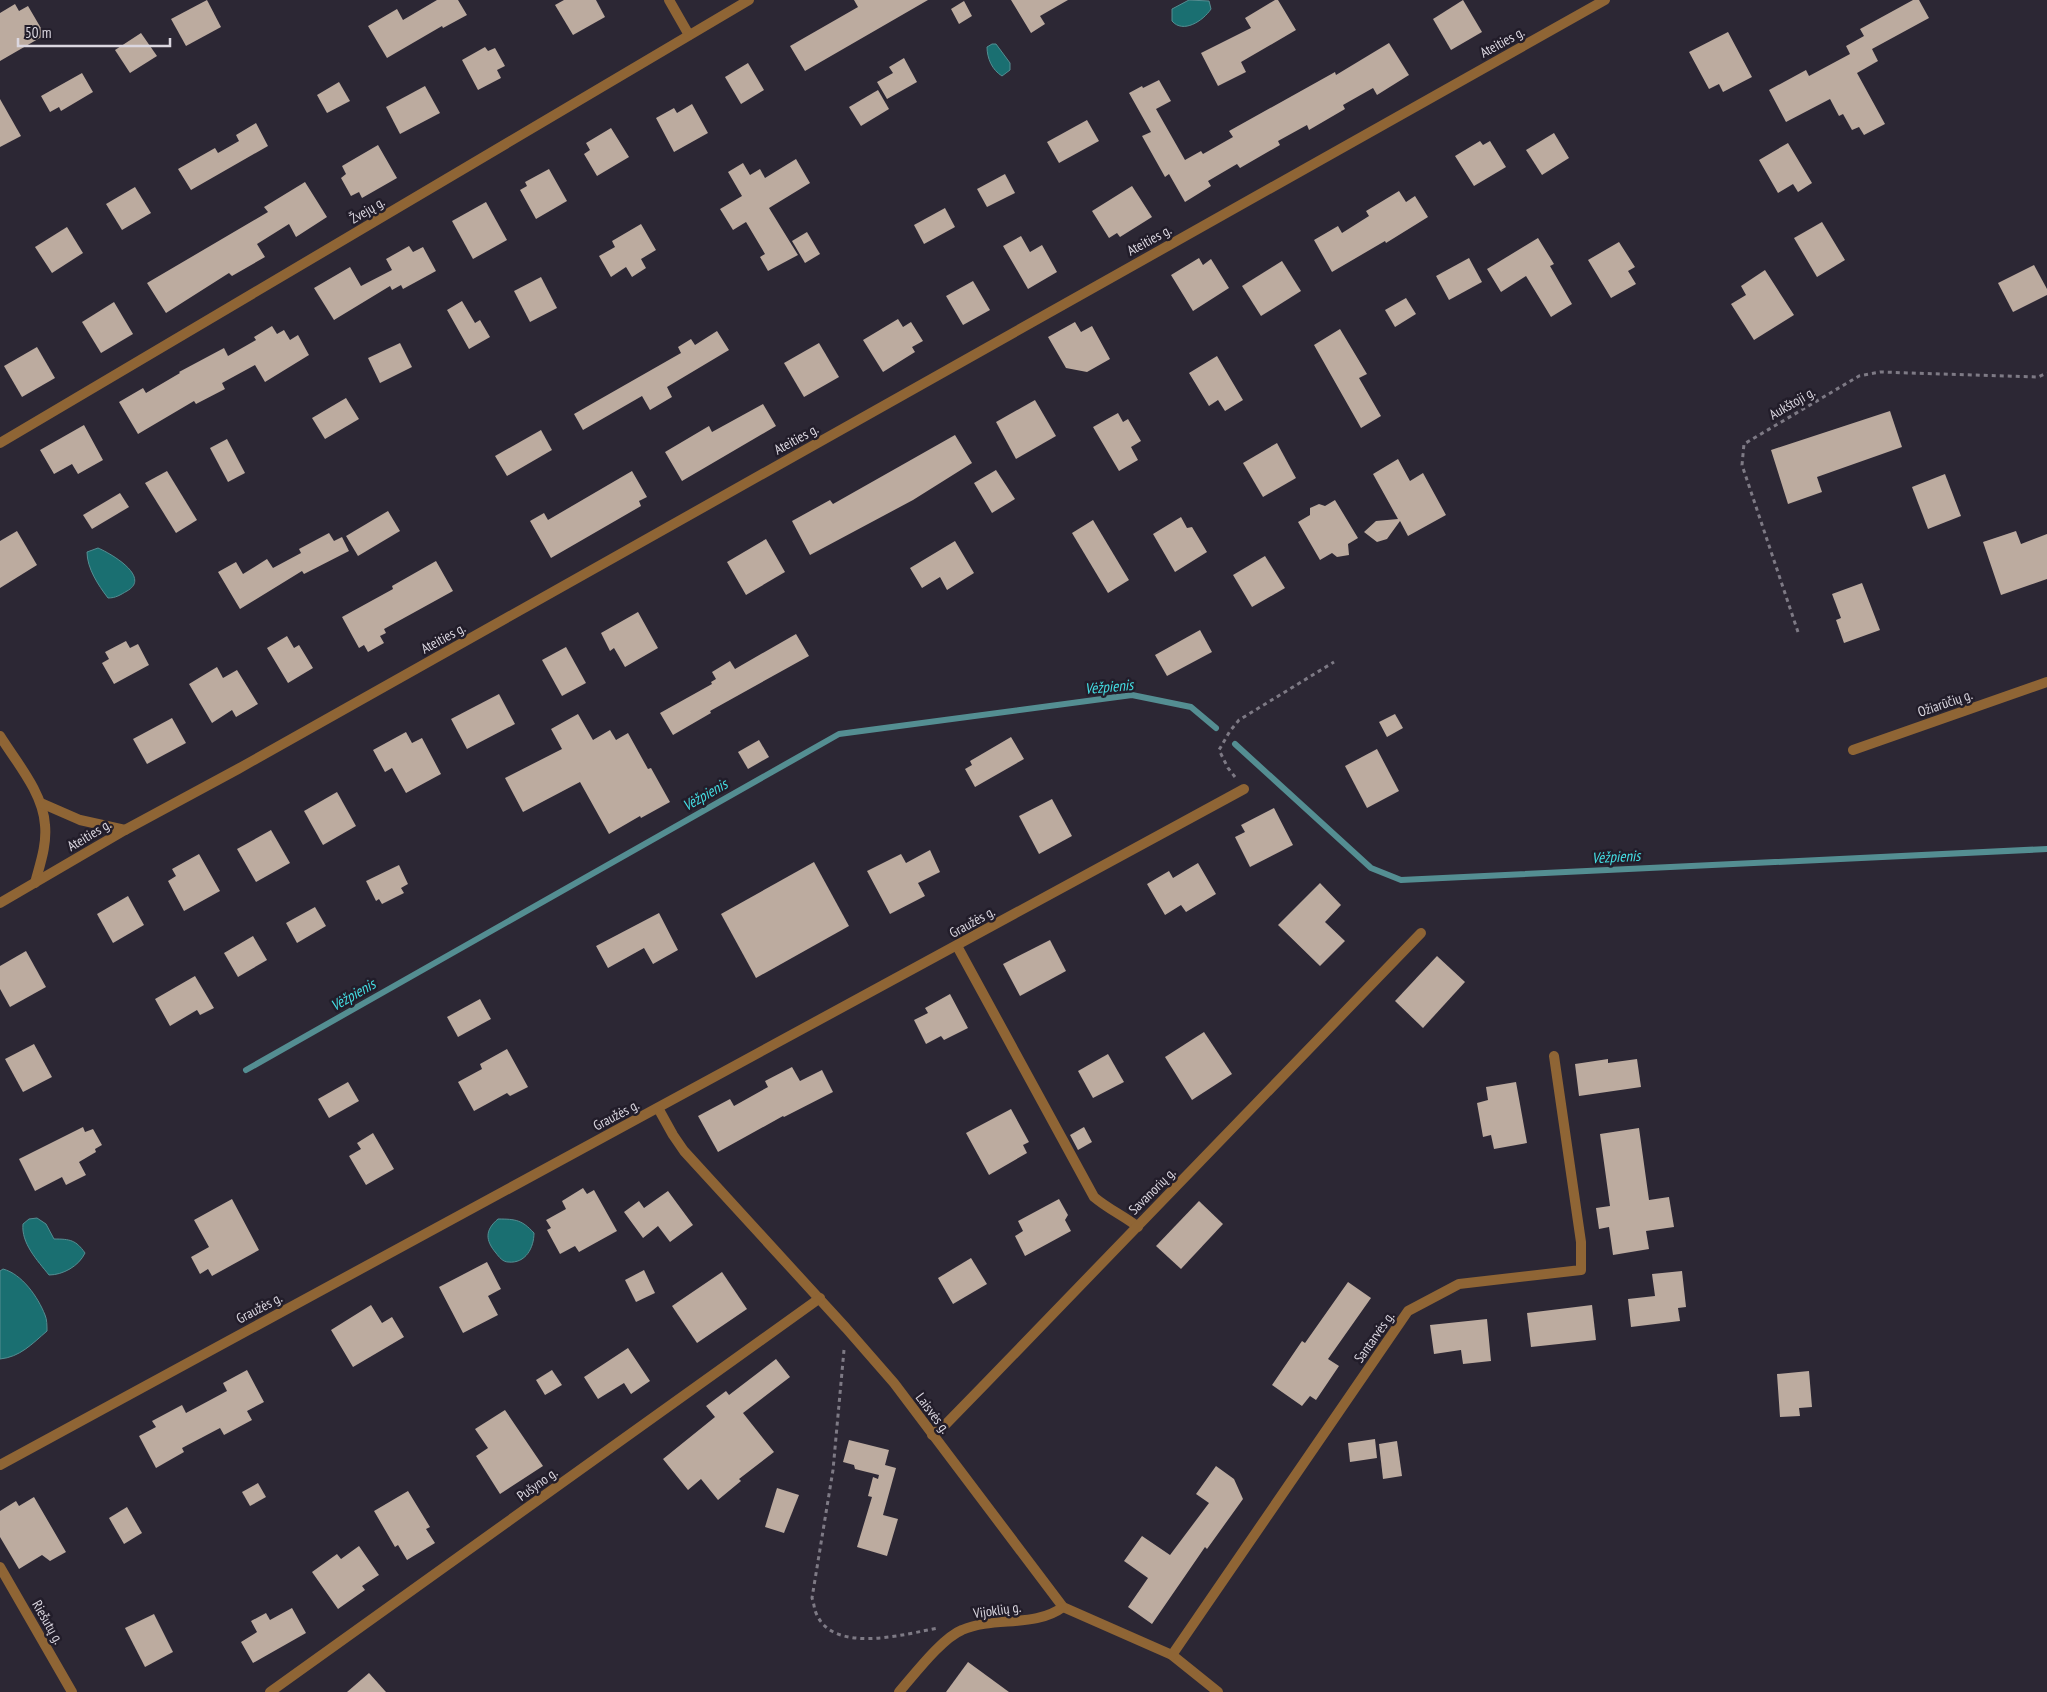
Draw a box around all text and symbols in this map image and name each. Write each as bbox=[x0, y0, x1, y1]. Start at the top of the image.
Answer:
scale bar bbox=[18, 15, 170, 47]
text: 50 m bbox=[25, 23, 51, 42]
street label: Ateities g. bbox=[1477, 23, 1527, 61]
street label: Žvejų g. bbox=[346, 193, 388, 227]
street label: Ateities g. bbox=[1124, 221, 1174, 259]
street label: Aukštoji g. bbox=[1766, 383, 1818, 423]
street label: Ateities g. bbox=[771, 420, 821, 458]
street label: Ateities g. bbox=[418, 619, 468, 657]
water label: Vėžpienis bbox=[1084, 675, 1136, 698]
street label: Ožiarūčių g. bbox=[1915, 685, 1975, 721]
water label: Vėžpienis bbox=[679, 773, 732, 815]
street label: Ateities g. bbox=[64, 815, 114, 855]
water label: Vėžpienis bbox=[1591, 846, 1643, 867]
street label: Graužės g. bbox=[946, 902, 998, 942]
water label: Vėžpienis bbox=[327, 973, 380, 1015]
street label: Graužės g. bbox=[590, 1095, 642, 1135]
street label: Savanorių g. bbox=[1125, 1164, 1179, 1218]
street label: Graužės g. bbox=[233, 1288, 285, 1328]
street label: Santarvės g. bbox=[1350, 1308, 1398, 1366]
street label: Laisvės g. bbox=[912, 1389, 954, 1437]
street label: Pušyno g. bbox=[513, 1463, 561, 1505]
street label: Riešutų g. bbox=[28, 1597, 68, 1647]
street label: Vijoklių g. bbox=[971, 1598, 1022, 1622]

